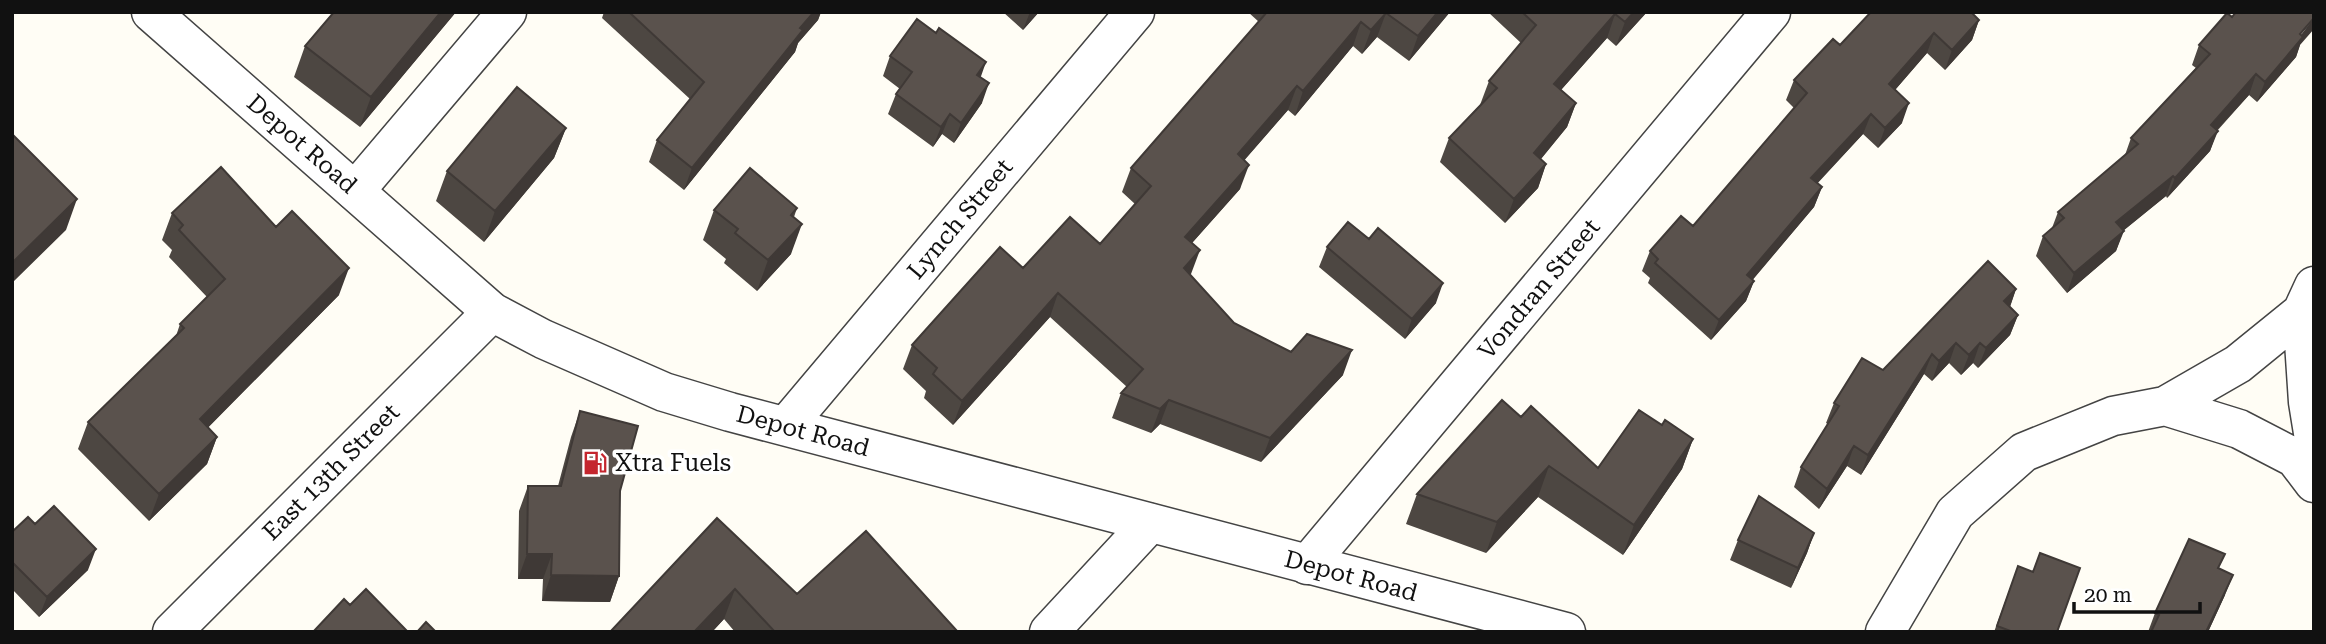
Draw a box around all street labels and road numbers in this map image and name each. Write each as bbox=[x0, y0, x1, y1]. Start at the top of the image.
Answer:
street label: Depot Road bbox=[241, 89, 363, 199]
street label: Lynch Street bbox=[902, 153, 1018, 285]
street label: Vondran Street bbox=[1472, 213, 1606, 365]
street label: East 13th Street bbox=[257, 398, 405, 546]
street label: Depot Road bbox=[734, 400, 872, 462]
street label: Depot Road bbox=[1282, 545, 1420, 607]

